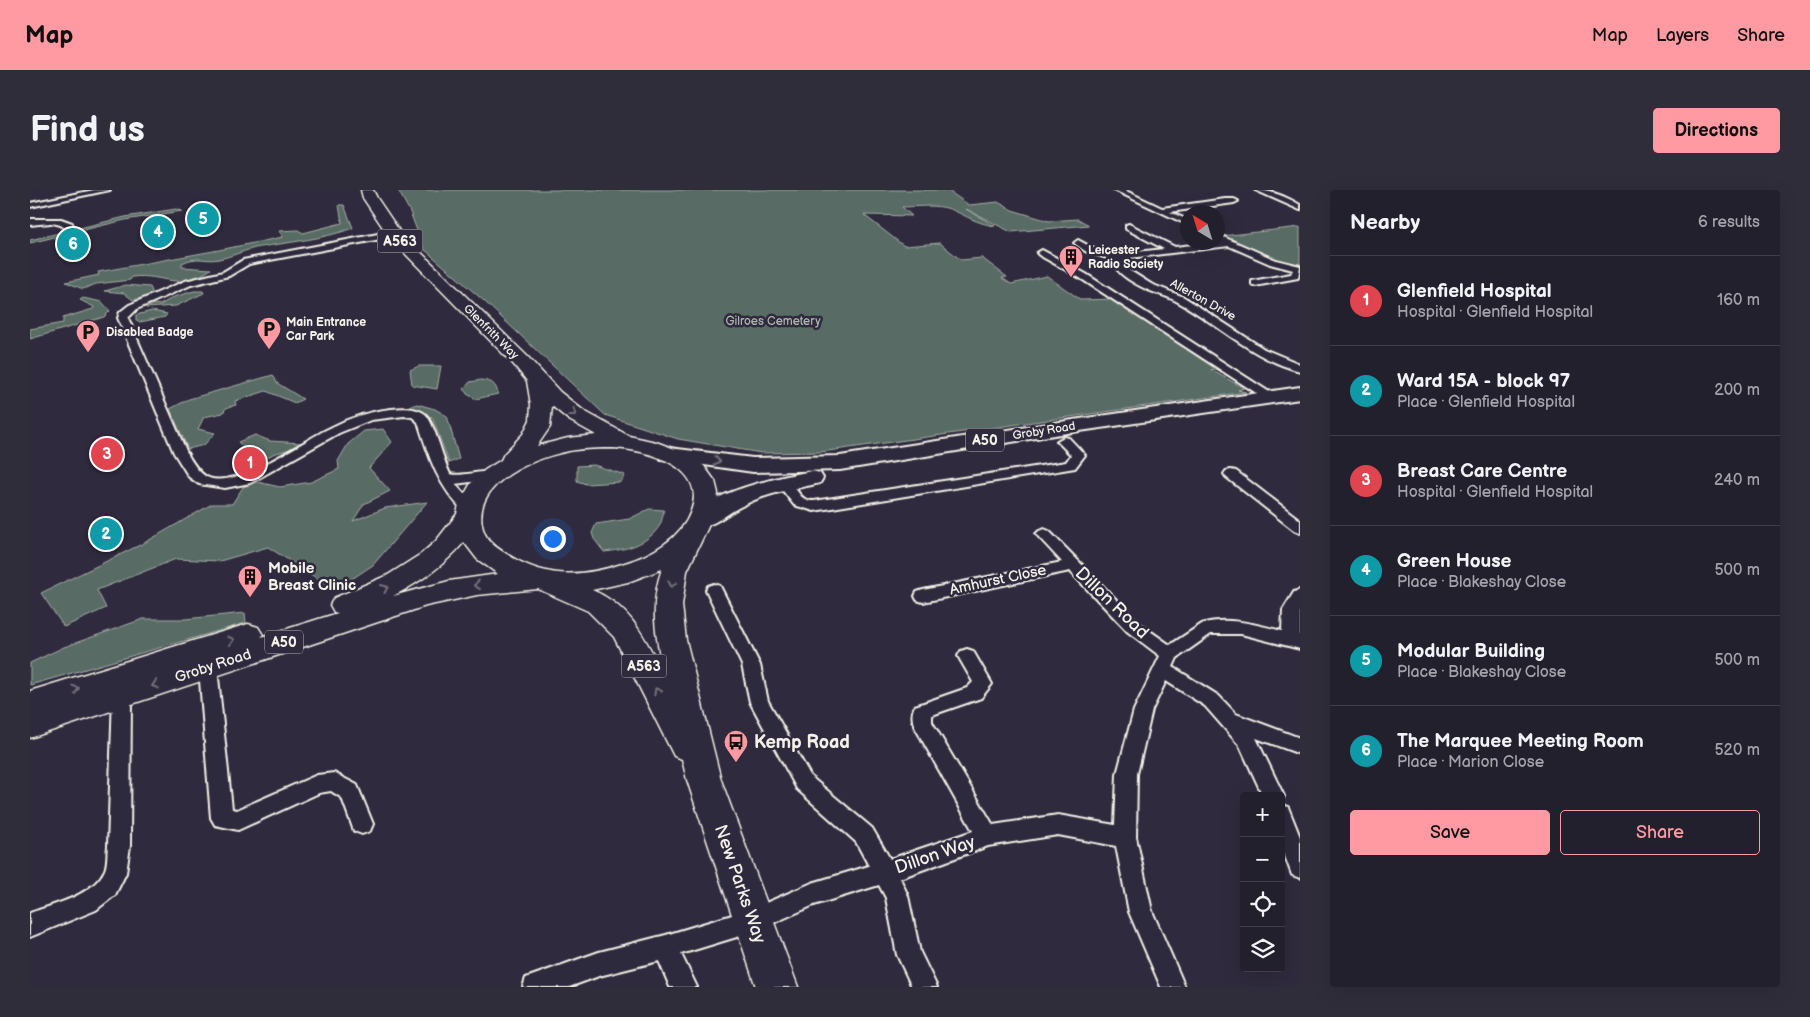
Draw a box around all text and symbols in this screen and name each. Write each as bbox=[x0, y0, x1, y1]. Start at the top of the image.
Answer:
text: Map bbox=[25, 21, 73, 50]
text: Map bbox=[1592, 25, 1628, 46]
text: Layers bbox=[1656, 25, 1709, 46]
text: Share bbox=[1737, 25, 1785, 46]
button: Directions bbox=[1653, 108, 1780, 153]
text: Find us bbox=[30, 109, 145, 152]
pin: 5 bbox=[187, 200, 219, 238]
north arrow bbox=[1180, 205, 1225, 250]
text: Nearby bbox=[1350, 210, 1420, 235]
pin: 4 bbox=[142, 213, 174, 251]
text: 6 results bbox=[1698, 213, 1760, 232]
pin: 6 bbox=[57, 225, 89, 263]
road number: A563 bbox=[378, 230, 422, 252]
place label: Leicester Radio Society bbox=[1088, 243, 1164, 272]
building icon: Leicester Radio Society bbox=[1058, 244, 1084, 278]
street label: Allerton Drive bbox=[1168, 276, 1238, 324]
text: Glenfield Hospital bbox=[1397, 280, 1552, 303]
text: 1 bbox=[1363, 291, 1369, 310]
text: 160 m bbox=[1717, 291, 1760, 310]
street label: Glenfrith Way bbox=[460, 301, 522, 363]
text: Hospital · Glenfield Hospital bbox=[1397, 303, 1593, 322]
park label: Gilroes Cemetery bbox=[725, 314, 821, 329]
place label: Main Entrance Car Park bbox=[286, 315, 366, 344]
parking icon: Main Entrance Car Park bbox=[256, 316, 282, 350]
parking icon: Disabled Badge bbox=[75, 319, 101, 353]
place label: Disabled Badge bbox=[106, 325, 193, 340]
text: Ward 15A - block 97 bbox=[1397, 370, 1570, 393]
text: 2 bbox=[1361, 381, 1371, 400]
text: 200 m bbox=[1714, 381, 1760, 400]
text: Place · Glenfield Hospital bbox=[1397, 393, 1575, 412]
one-way arrow bbox=[567, 407, 577, 416]
street label: Groby Road bbox=[1012, 419, 1077, 443]
road number: A50 bbox=[966, 428, 1004, 452]
pin: 3 bbox=[91, 435, 123, 473]
pin: 1 bbox=[234, 444, 266, 482]
one-way arrow bbox=[713, 455, 721, 466]
text: Breast Care Centre bbox=[1397, 460, 1567, 483]
text: 3 bbox=[1361, 471, 1371, 490]
text: 240 m bbox=[1714, 471, 1760, 490]
text: Hospital · Glenfield Hospital bbox=[1397, 483, 1593, 502]
pin: 2 bbox=[90, 515, 122, 553]
your location bbox=[540, 526, 566, 552]
text: Green House bbox=[1397, 550, 1512, 573]
place label: Mobile Breast Clinic bbox=[268, 559, 356, 595]
street label: Amhurst Close bbox=[948, 560, 1048, 600]
text: 4 bbox=[1361, 561, 1371, 580]
text: 500 m bbox=[1714, 561, 1760, 580]
street label: Dillon Road bbox=[1071, 563, 1153, 643]
building icon: Mobile Breast Clinic bbox=[237, 564, 263, 598]
text: Place · Blakeshay Close bbox=[1397, 573, 1566, 592]
one-way arrow bbox=[473, 579, 481, 590]
one-way arrow bbox=[667, 579, 678, 588]
one-way arrow bbox=[380, 583, 389, 594]
road number: A50 bbox=[265, 631, 303, 654]
one-way arrow bbox=[227, 636, 235, 646]
text: Modular Building bbox=[1397, 640, 1545, 663]
street label: Groby Road bbox=[172, 645, 254, 687]
text: 5 bbox=[1361, 651, 1371, 670]
text: 500 m bbox=[1714, 651, 1760, 670]
road number: A563 bbox=[622, 654, 666, 678]
text: Place · Blakeshay Close bbox=[1397, 663, 1566, 682]
one-way arrow bbox=[151, 679, 159, 689]
one-way arrow bbox=[72, 685, 80, 695]
one-way arrow bbox=[653, 687, 663, 696]
bus stop icon: Kemp Road bbox=[723, 729, 749, 763]
text: The Marquee Meeting Room bbox=[1397, 730, 1644, 753]
place label: Kemp Road bbox=[754, 732, 850, 753]
text: 6 bbox=[1361, 741, 1371, 760]
text: 520 m bbox=[1714, 741, 1760, 760]
text: Place · Marion Close bbox=[1397, 753, 1544, 772]
map controls bbox=[1240, 792, 1285, 972]
button: + bbox=[1240, 792, 1285, 837]
button: Save bbox=[1350, 810, 1550, 855]
button: Share bbox=[1560, 810, 1760, 855]
street label: New Parks Way bbox=[710, 822, 770, 947]
street label: Dillon Way bbox=[892, 831, 979, 879]
button: − bbox=[1240, 837, 1285, 882]
button: locate bbox=[1240, 882, 1285, 927]
button: layers bbox=[1240, 927, 1285, 972]

